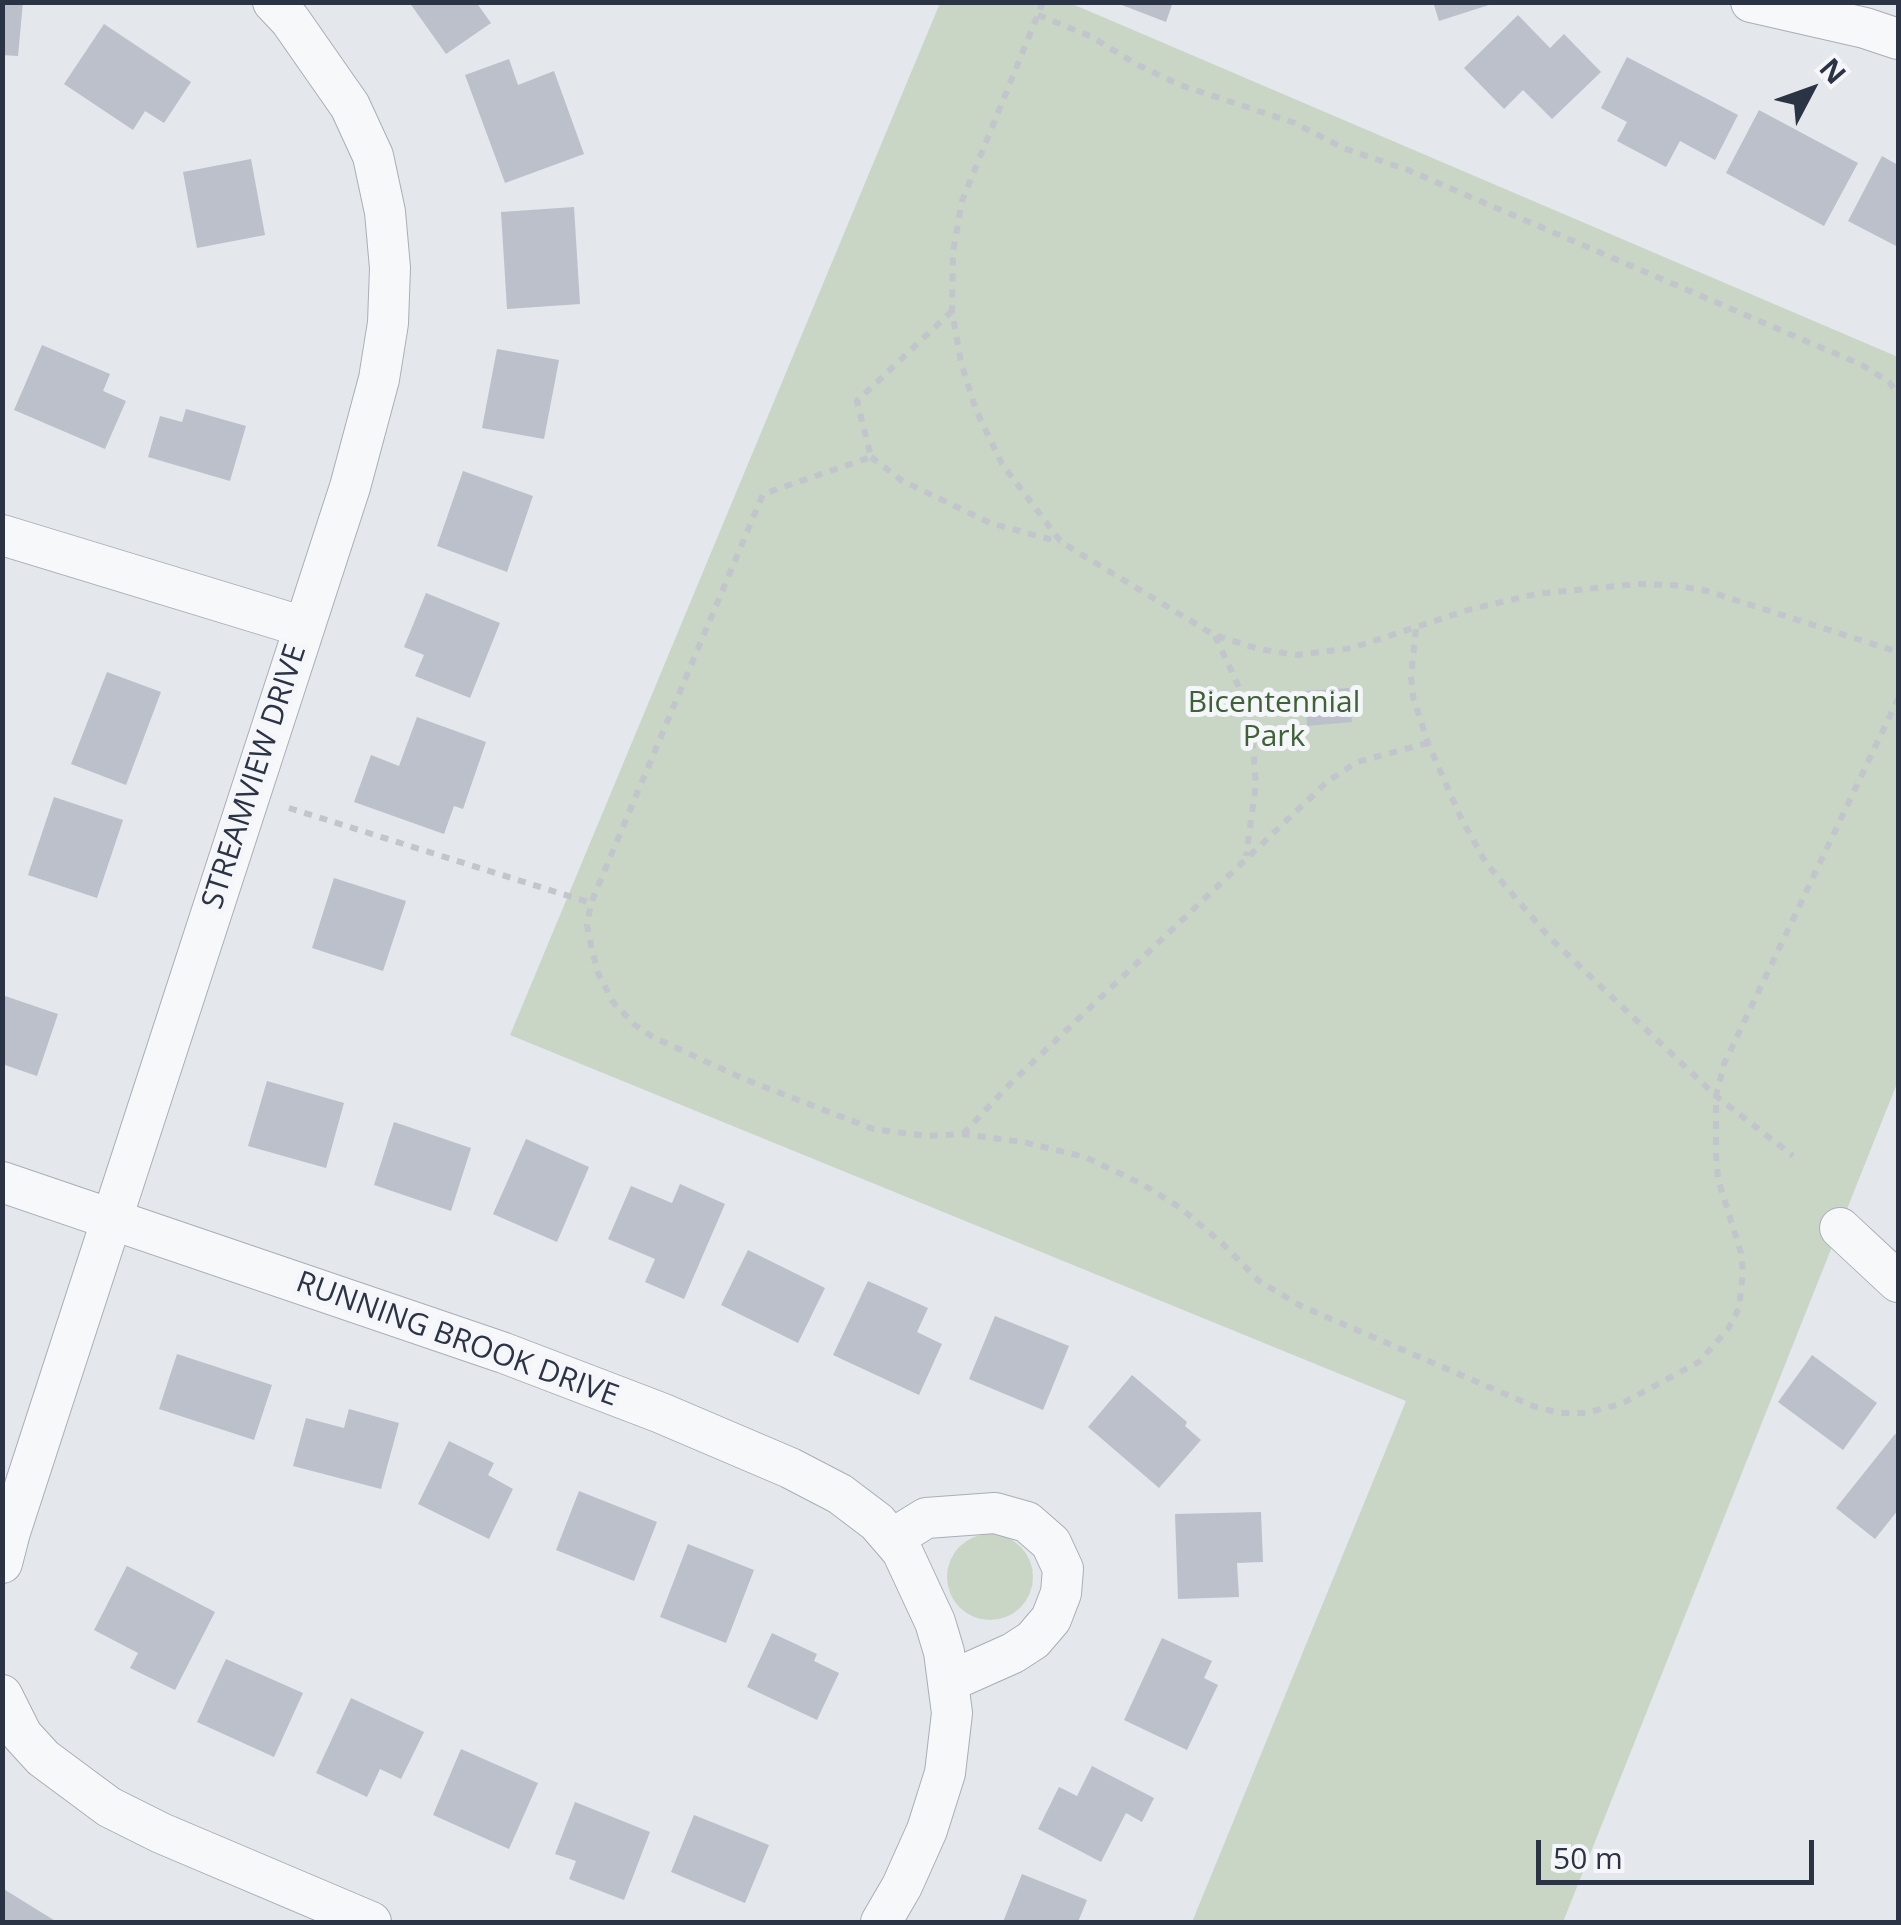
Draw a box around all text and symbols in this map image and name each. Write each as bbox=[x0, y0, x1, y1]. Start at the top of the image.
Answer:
north arrow bbox=[1761, 40, 1861, 140]
text: N bbox=[1812, 49, 1855, 91]
street label: STREAMVIEW DRIVE bbox=[195, 640, 315, 914]
park label: Bicentennial Park bbox=[1188, 685, 1360, 756]
street label: RUNNING BROOK DRIVE bbox=[291, 1265, 623, 1415]
scale bar bbox=[1541, 1820, 1818, 1882]
text: 50 m bbox=[1553, 1837, 1623, 1878]

